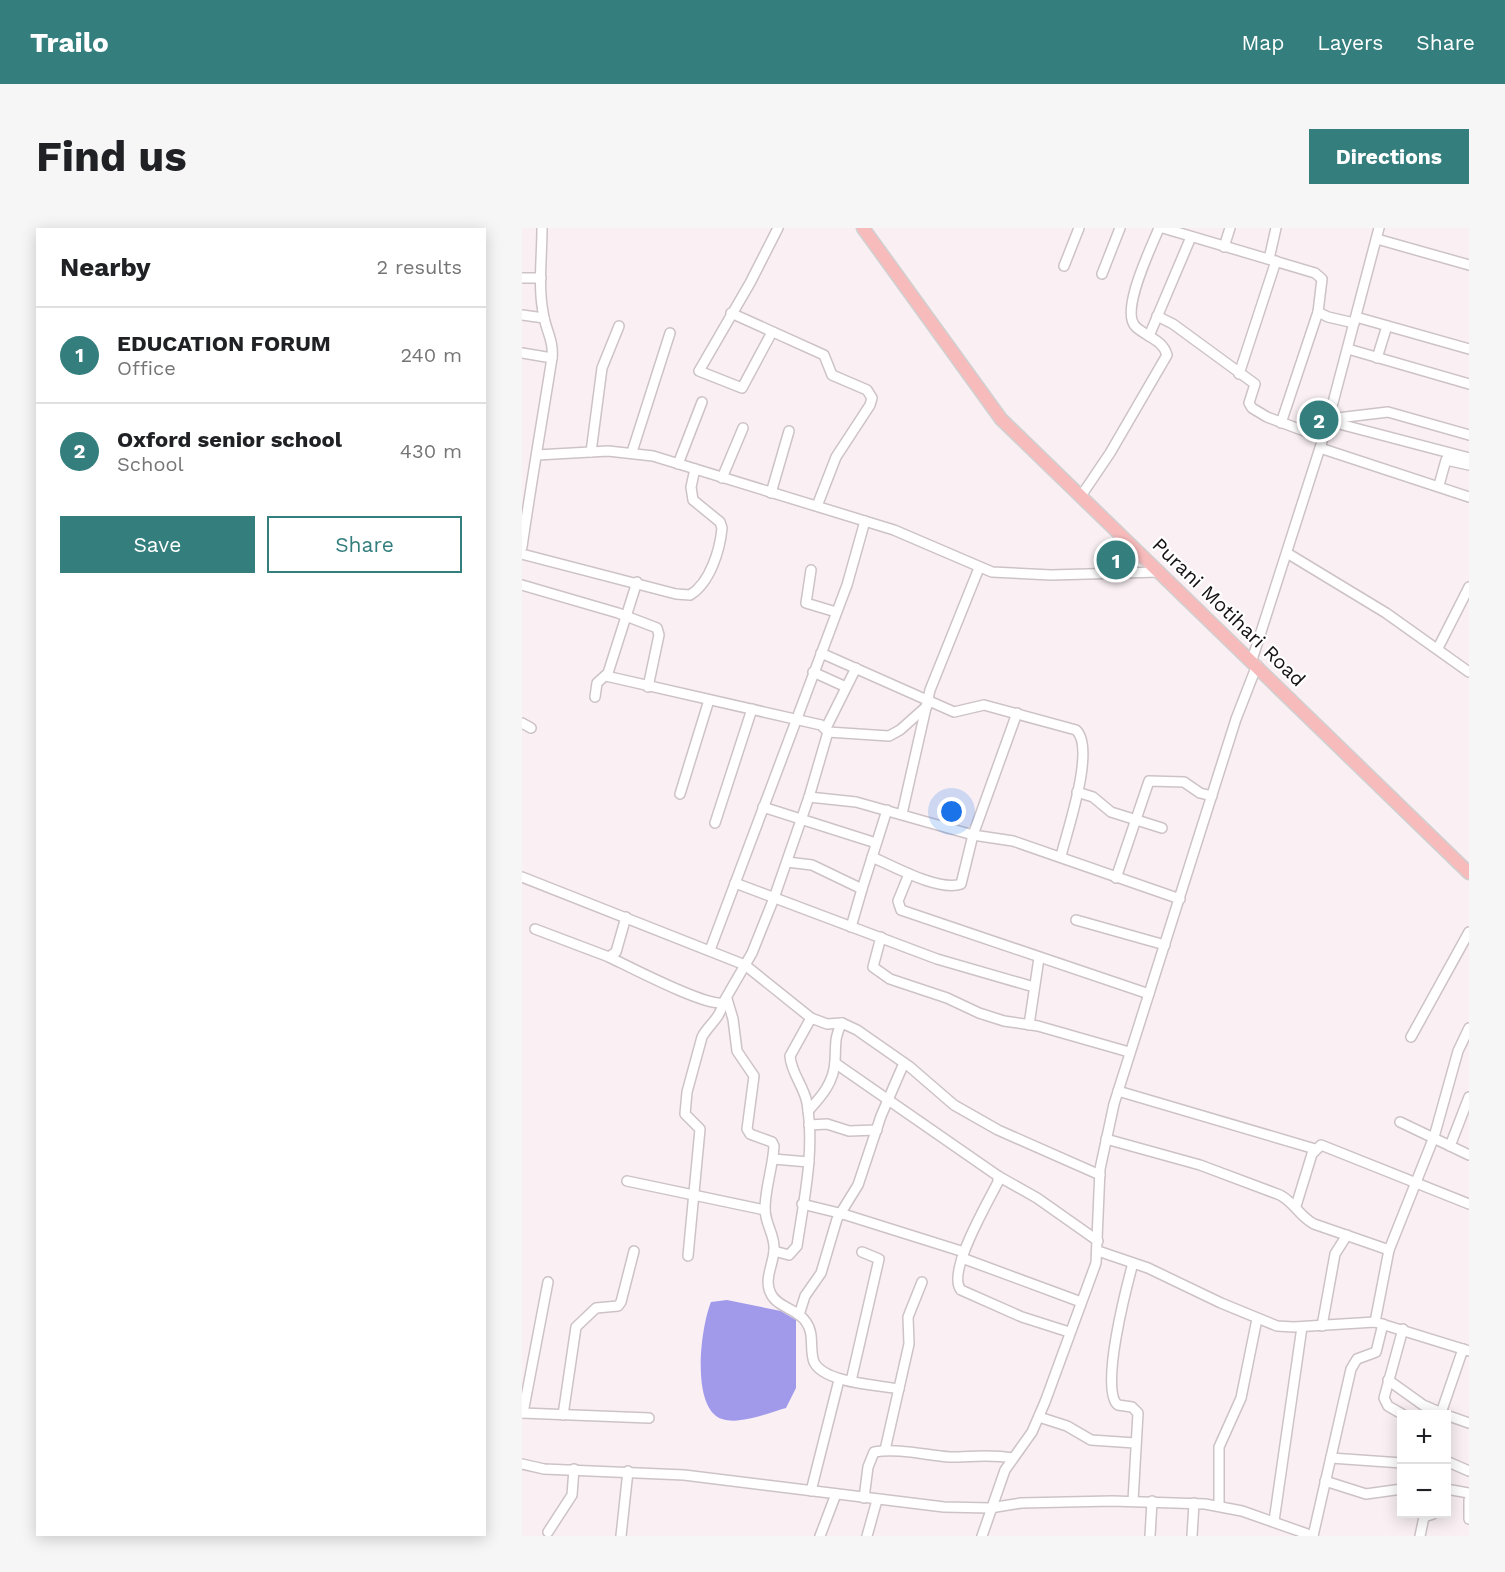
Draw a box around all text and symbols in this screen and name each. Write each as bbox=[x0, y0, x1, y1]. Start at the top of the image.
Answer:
text: Trailo bbox=[30, 26, 109, 59]
text: Map bbox=[1241, 30, 1284, 55]
text: Layers bbox=[1317, 30, 1383, 55]
text: Share bbox=[1416, 30, 1475, 55]
button: Directions bbox=[1309, 129, 1469, 184]
text: Find us bbox=[36, 132, 187, 181]
text: Nearby bbox=[60, 252, 151, 282]
text: 2 results bbox=[377, 255, 462, 279]
text: EDUCATION FORUM bbox=[117, 331, 331, 356]
text: 1 bbox=[75, 343, 84, 367]
text: 240 m bbox=[400, 343, 462, 367]
text: Office bbox=[117, 356, 176, 380]
pin: 2 bbox=[1300, 398, 1338, 442]
text: Oxford senior school bbox=[117, 427, 342, 452]
text: 2 bbox=[74, 439, 85, 463]
text: 430 m bbox=[400, 439, 462, 463]
text: School bbox=[117, 452, 184, 476]
button: Save bbox=[60, 516, 255, 573]
button: Share bbox=[267, 516, 462, 573]
street label: Purani Motihari Road bbox=[1147, 533, 1311, 691]
pin: 1 bbox=[1096, 538, 1136, 582]
your location bbox=[937, 797, 966, 826]
map controls bbox=[1397, 1410, 1451, 1518]
button: + bbox=[1397, 1410, 1451, 1464]
button: − bbox=[1397, 1464, 1451, 1518]

